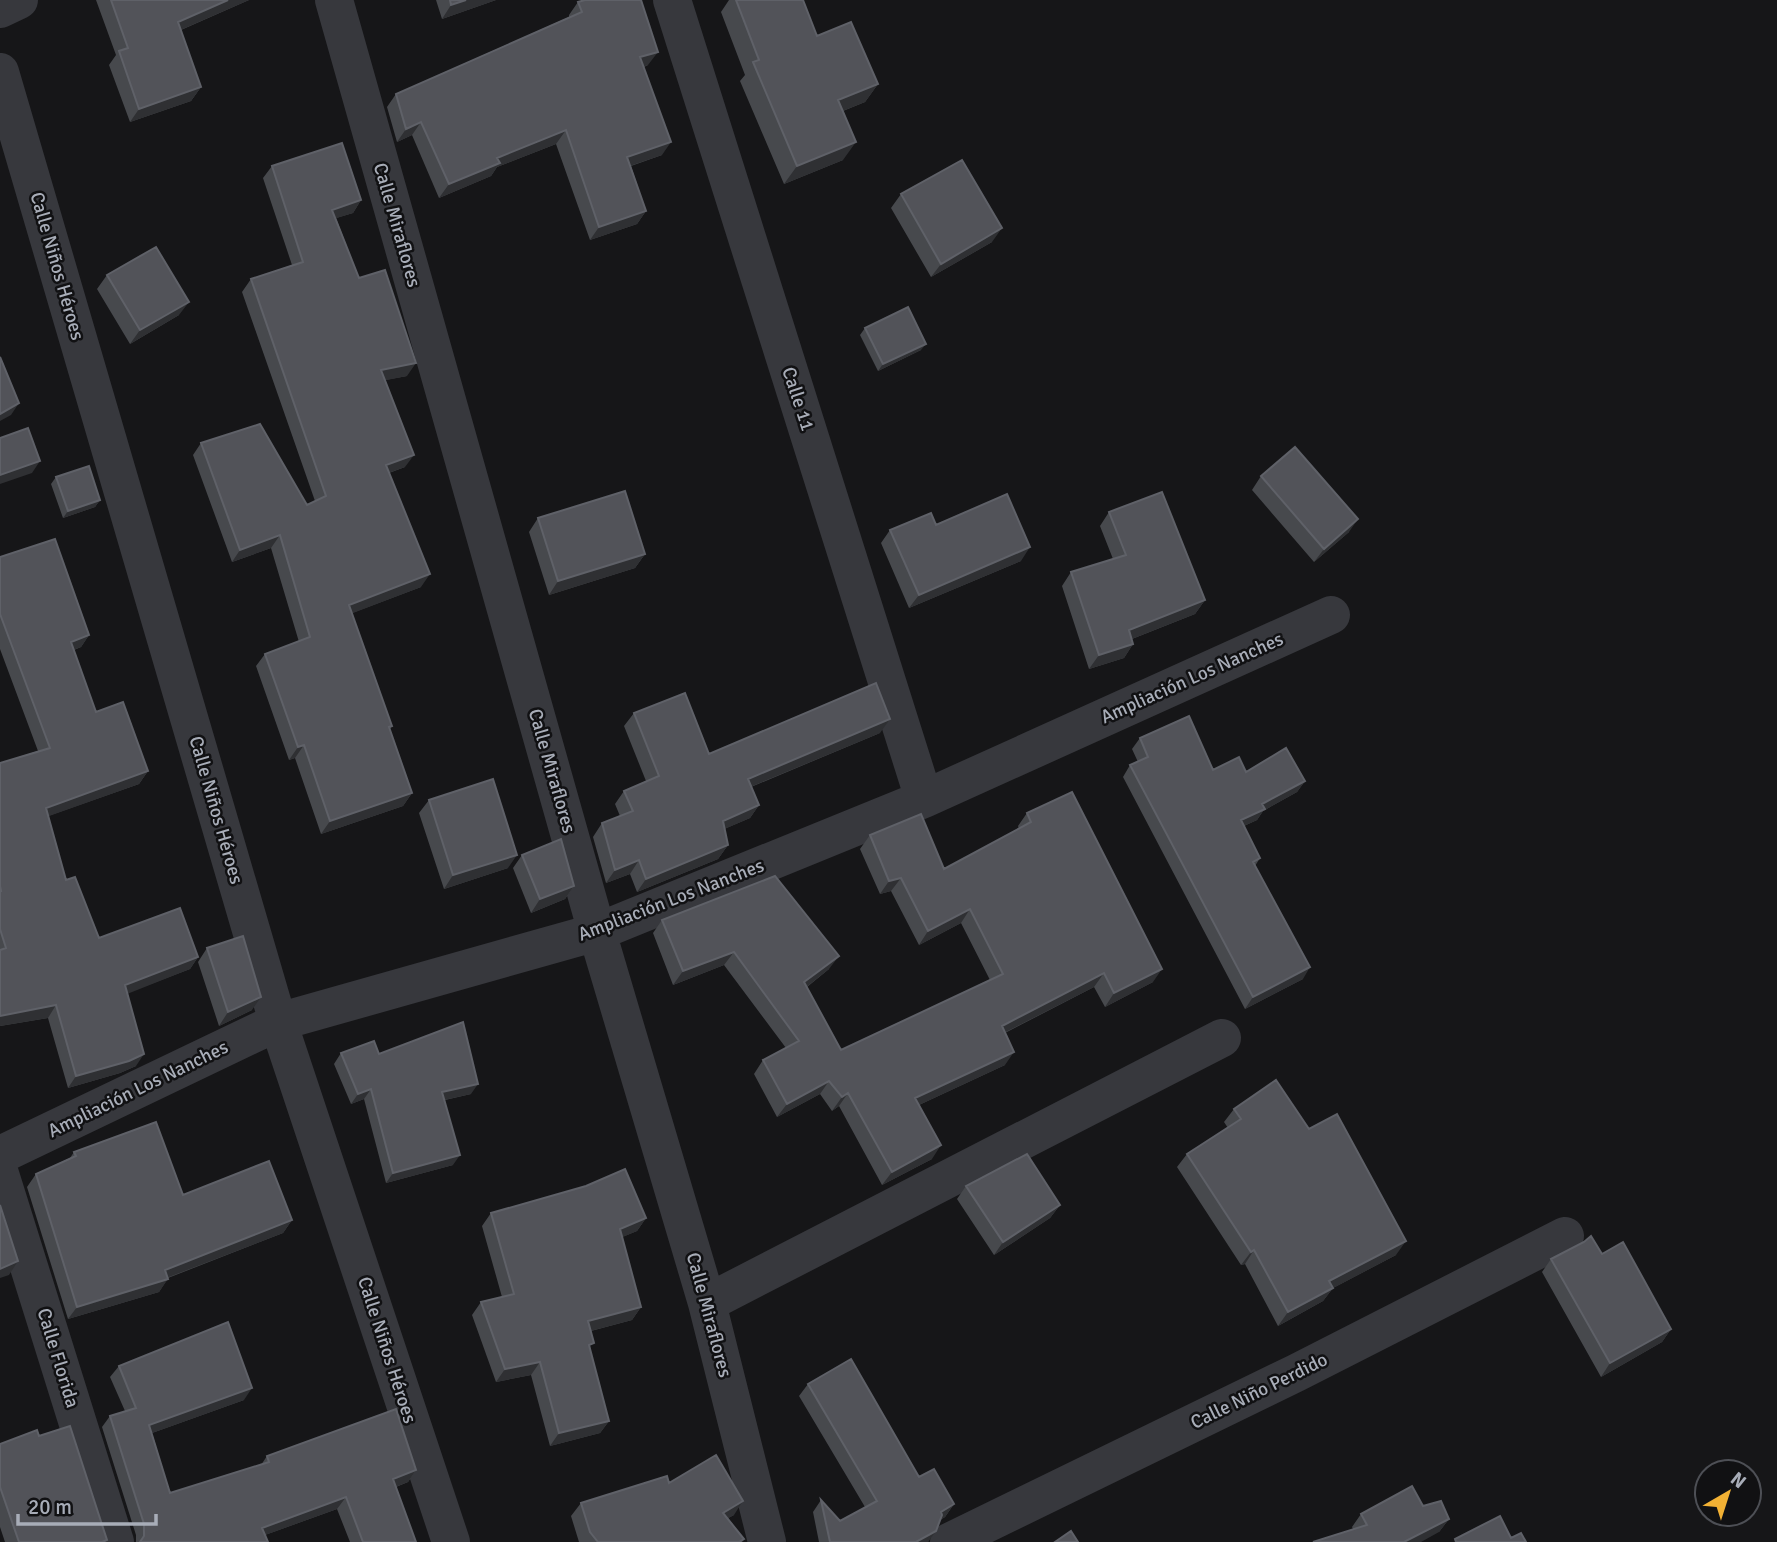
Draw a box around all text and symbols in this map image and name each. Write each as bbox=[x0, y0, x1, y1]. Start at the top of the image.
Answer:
street label: Calle Miraflores bbox=[368, 160, 426, 290]
street label: Calle Niños Héroes bbox=[24, 189, 90, 343]
street label: Calle 11 bbox=[776, 364, 820, 434]
street label: Ampliación Los Nanches bbox=[1097, 627, 1287, 729]
street label: Calle Miraflores bbox=[523, 706, 581, 836]
street label: Calle Niños Héroes bbox=[183, 733, 249, 887]
street label: Ampliación Los Nanches bbox=[574, 853, 768, 947]
street label: Ampliación Los Nanches bbox=[44, 1035, 232, 1143]
street label: Calle Miraflores bbox=[681, 1250, 737, 1380]
street label: Calle Niños Héroes bbox=[352, 1274, 422, 1426]
street label: Calle Florida bbox=[31, 1305, 85, 1411]
street label: Calle Niño Perdido bbox=[1187, 1347, 1332, 1435]
north arrow bbox=[1693, 1458, 1763, 1528]
text: N bbox=[1725, 1467, 1751, 1494]
scale bar bbox=[18, 1482, 156, 1526]
text: 20 m bbox=[28, 1494, 72, 1520]

